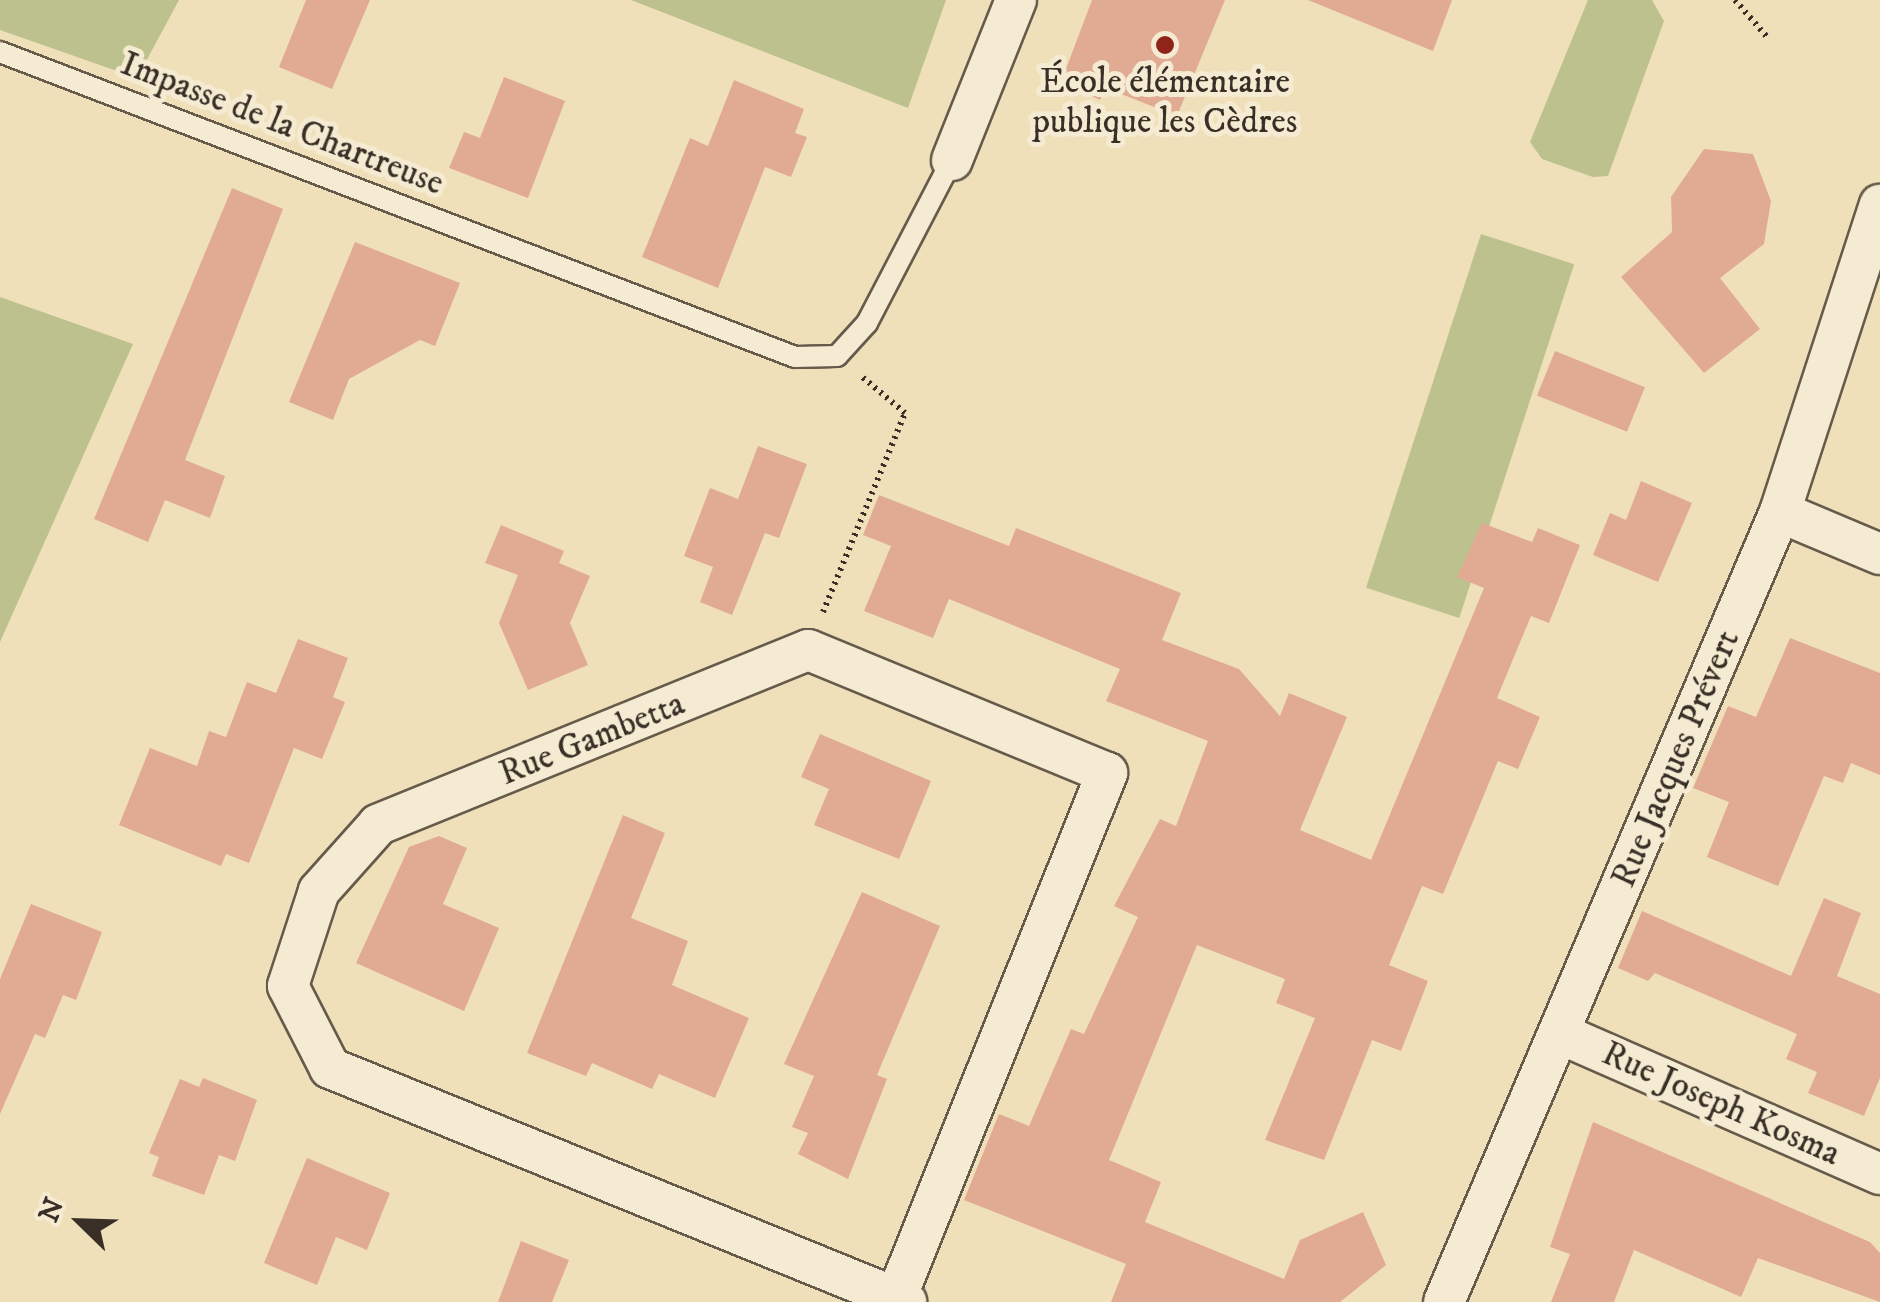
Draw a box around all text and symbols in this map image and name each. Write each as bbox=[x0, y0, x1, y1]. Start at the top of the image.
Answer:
marker: École élémentaire publique les Cèdres bbox=[1154, 34, 1176, 56]
street label: Impasse de la Chartreuse bbox=[115, 43, 449, 205]
place label: École élémentaire publique les Cèdres bbox=[1033, 61, 1297, 143]
street label: Rue Jacques Prévert bbox=[1603, 624, 1749, 894]
street label: Rue Gambetta bbox=[493, 683, 691, 795]
street label: Rue Joseph Kosma bbox=[1596, 1033, 1846, 1175]
north arrow bbox=[30, 1172, 130, 1272]
text: N bbox=[31, 1193, 73, 1228]

